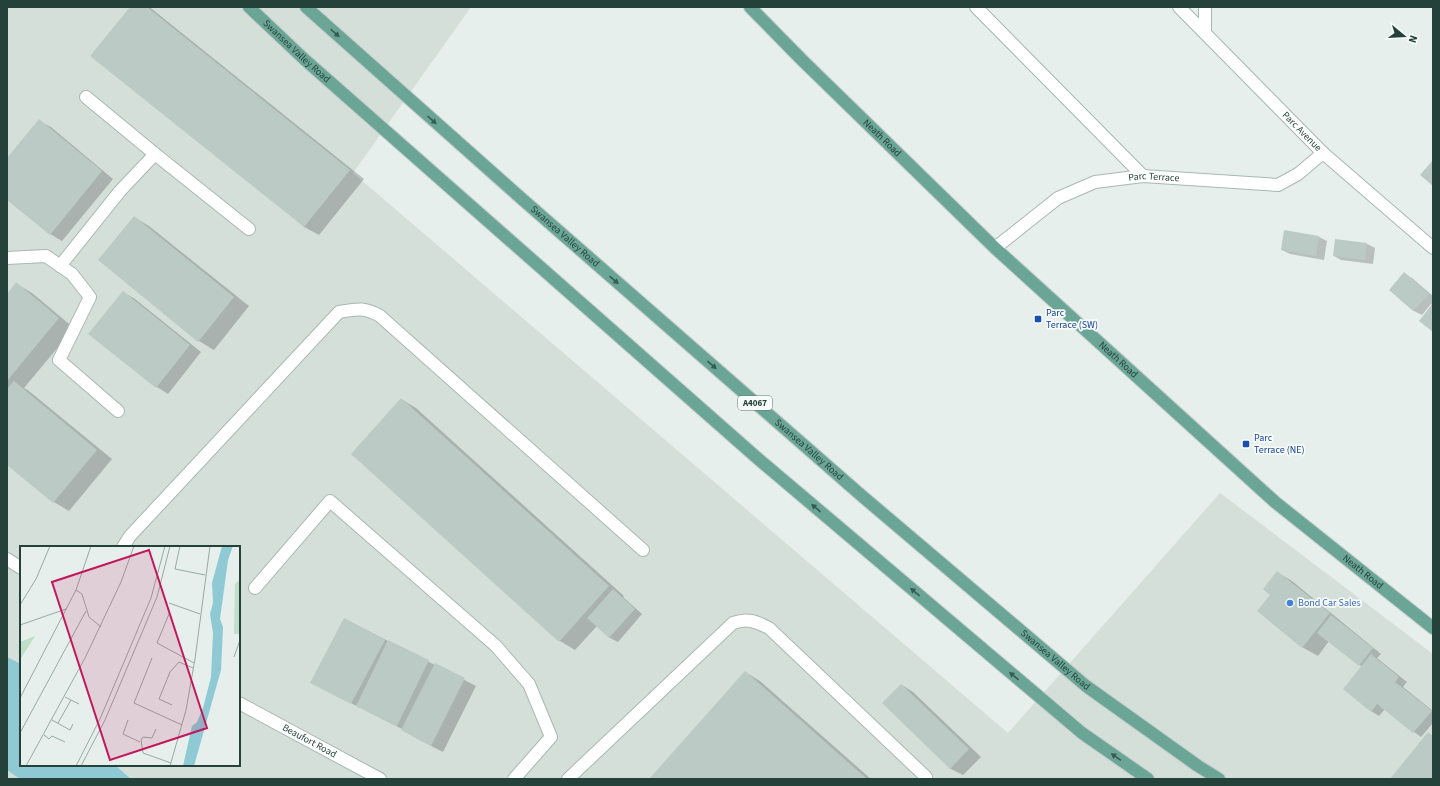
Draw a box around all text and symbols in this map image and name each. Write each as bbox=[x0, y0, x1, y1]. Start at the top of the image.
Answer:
north arrow bbox=[1384, 16, 1424, 56]
street label: Swansea Valley Road bbox=[260, 17, 333, 86]
one-way arrow bbox=[330, 29, 340, 38]
text: N bbox=[1405, 33, 1421, 45]
street label: Parc Avenue bbox=[1279, 108, 1325, 155]
one-way arrow bbox=[427, 115, 437, 124]
street label: Neath Road bbox=[860, 116, 904, 160]
street label: Parc Terrace bbox=[1128, 169, 1180, 185]
street label: Swansea Valley Road bbox=[527, 202, 602, 271]
one-way arrow bbox=[608, 275, 619, 284]
place label: Parc Terrace (SW) bbox=[1046, 306, 1098, 332]
marker: Parc Terrace (SW) bbox=[1033, 314, 1043, 324]
street label: Neath Road bbox=[1095, 338, 1141, 381]
one-way arrow bbox=[706, 361, 717, 370]
road number: A4067 bbox=[738, 396, 772, 410]
street label: Swansea Valley Road bbox=[771, 416, 846, 484]
place label: Parc Terrace (NE) bbox=[1254, 431, 1305, 457]
marker: Parc Terrace (NE) bbox=[1241, 439, 1251, 449]
one-way arrow bbox=[811, 503, 821, 512]
inset map bbox=[20, 546, 240, 766]
street label: Neath Road bbox=[1339, 551, 1386, 593]
one-way arrow bbox=[911, 588, 920, 597]
place label: Bond Car Sales bbox=[1298, 596, 1361, 610]
marker: Bond Car Sales bbox=[1285, 598, 1295, 608]
street label: Swansea Valley Road bbox=[1018, 626, 1093, 694]
one-way arrow bbox=[1009, 672, 1020, 681]
street label: Beaufort Road bbox=[280, 721, 339, 761]
one-way arrow bbox=[1111, 753, 1121, 761]

